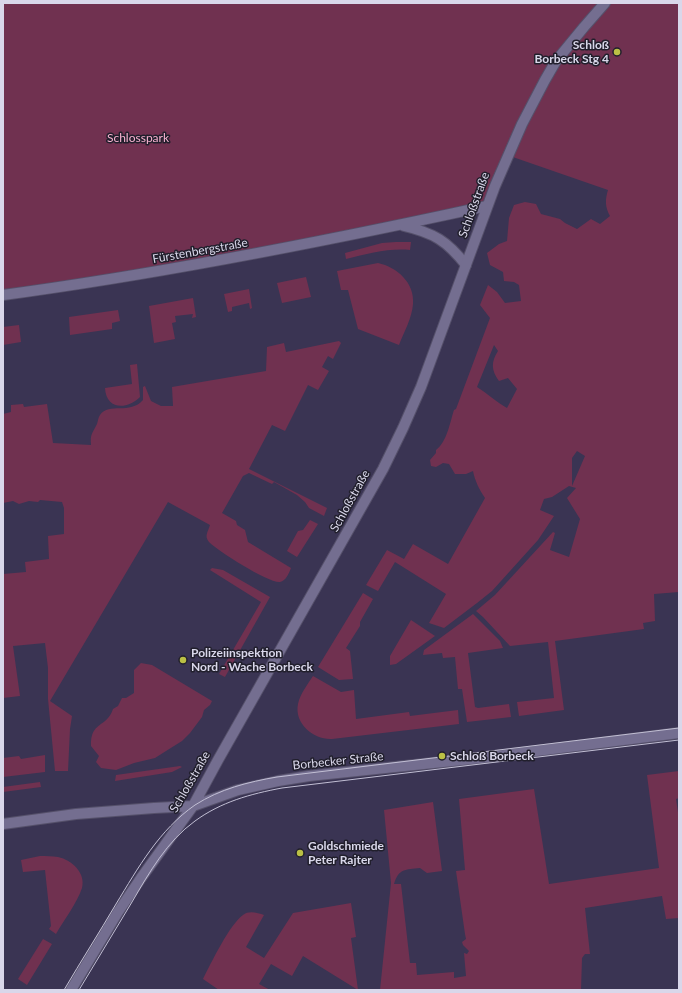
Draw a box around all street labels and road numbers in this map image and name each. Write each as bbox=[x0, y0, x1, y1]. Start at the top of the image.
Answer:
street label: Schloßstraße bbox=[456, 170, 492, 240]
street label: Fürstenbergstraße bbox=[151, 236, 249, 266]
street label: Schloßstraße bbox=[327, 468, 373, 534]
street label: Schloßstraße bbox=[167, 749, 213, 815]
street label: Borbecker Straße bbox=[292, 749, 384, 773]

